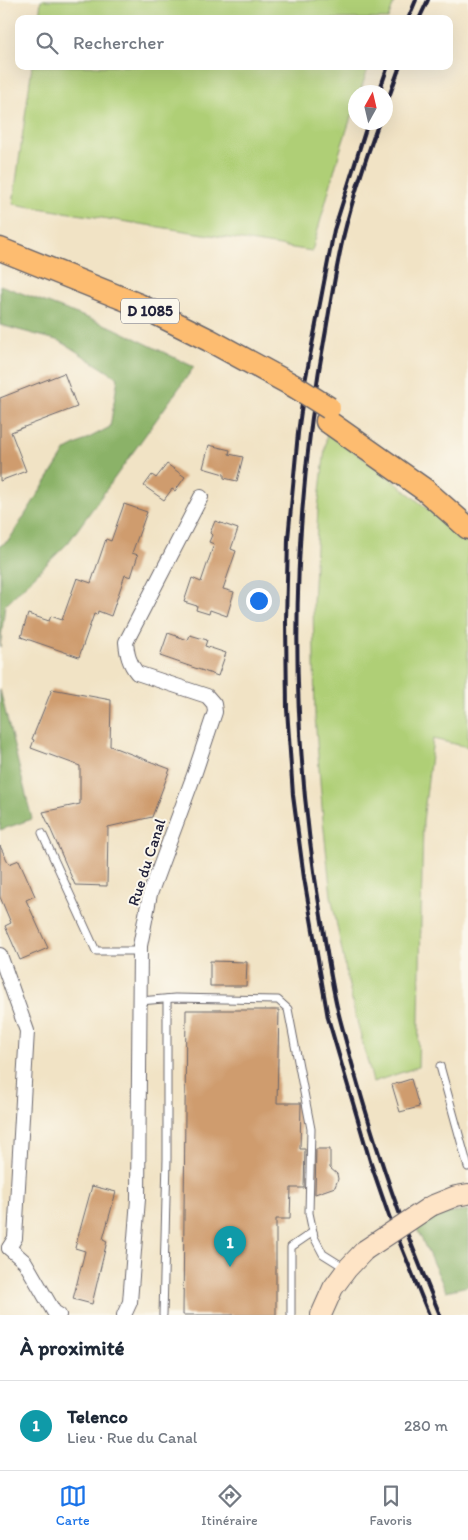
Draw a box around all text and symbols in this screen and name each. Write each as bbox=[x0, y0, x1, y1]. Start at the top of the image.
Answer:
search box bbox=[15, 15, 453, 70]
icon: search bbox=[33, 29, 61, 57]
text: Rechercher bbox=[73, 31, 164, 54]
north arrow bbox=[348, 85, 393, 130]
road number: D 1085 bbox=[121, 298, 179, 324]
your location bbox=[246, 588, 272, 614]
street label: Rue du Canal bbox=[123, 816, 170, 908]
pin: 1 bbox=[214, 1226, 246, 1267]
text: À proximité bbox=[20, 1335, 125, 1360]
text: Telenco bbox=[67, 1405, 128, 1428]
text: 1 bbox=[32, 1416, 40, 1435]
text: 280 m bbox=[404, 1416, 448, 1435]
text: Lieu · Rue du Canal bbox=[67, 1428, 197, 1447]
tab: Carte bbox=[56, 1482, 90, 1529]
tab: Itinéraire bbox=[201, 1482, 258, 1529]
tab: Favoris bbox=[369, 1482, 412, 1529]

